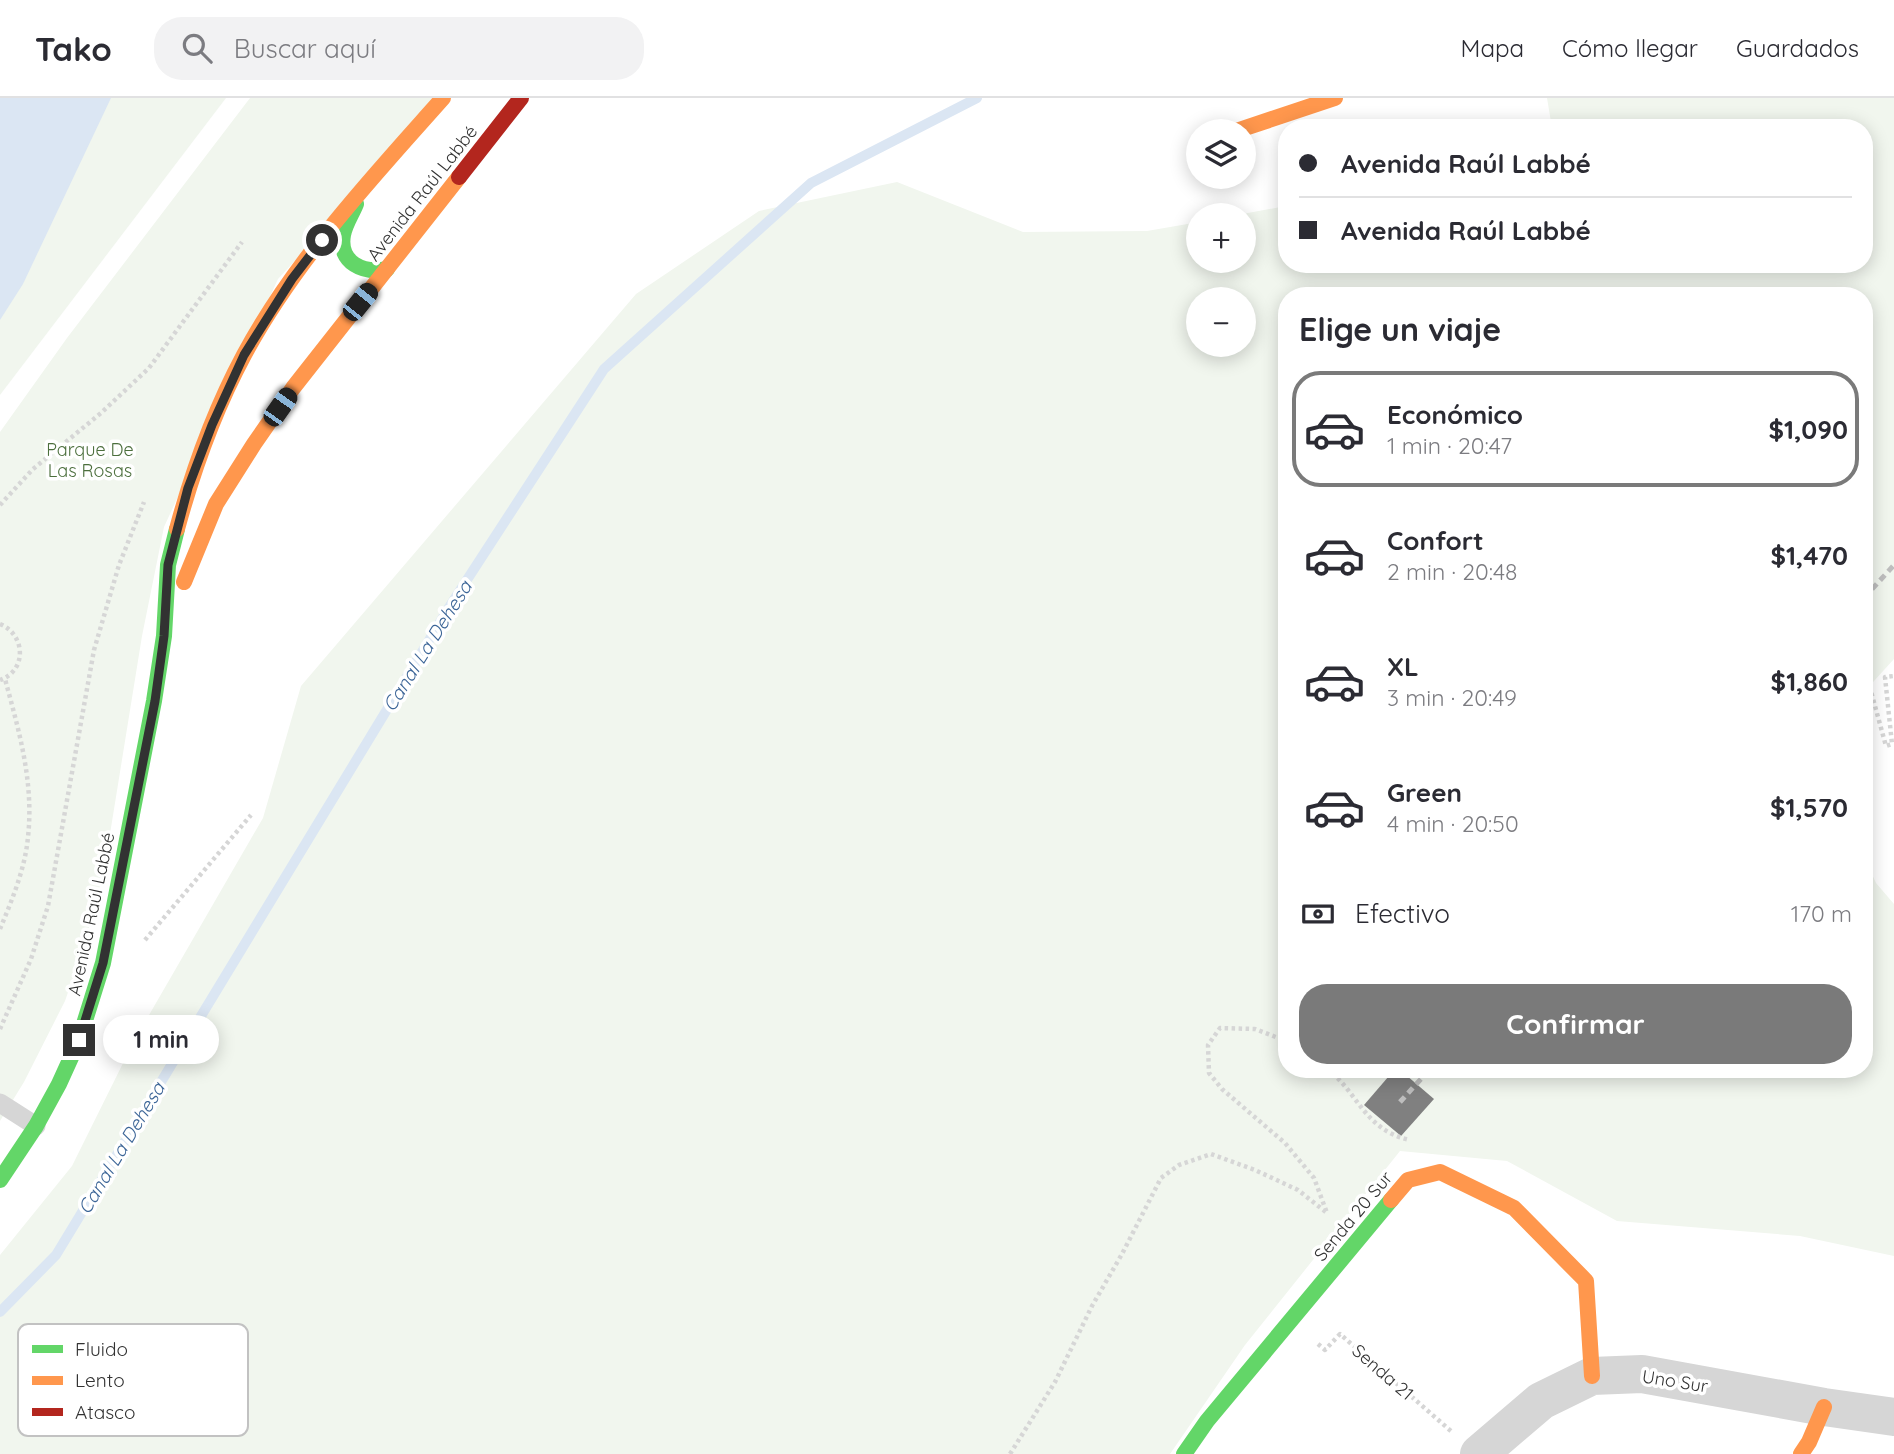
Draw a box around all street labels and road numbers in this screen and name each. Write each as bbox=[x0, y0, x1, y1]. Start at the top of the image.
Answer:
street label: Avenida Raúl Labbé bbox=[362, 120, 482, 266]
street label: Avenida Raúl Labbé bbox=[62, 830, 120, 998]
street label: Senda 20 Sur bbox=[1309, 1166, 1397, 1266]
street label: Senda 21 bbox=[1348, 1339, 1418, 1405]
street label: Uno Sur bbox=[1640, 1364, 1710, 1398]

